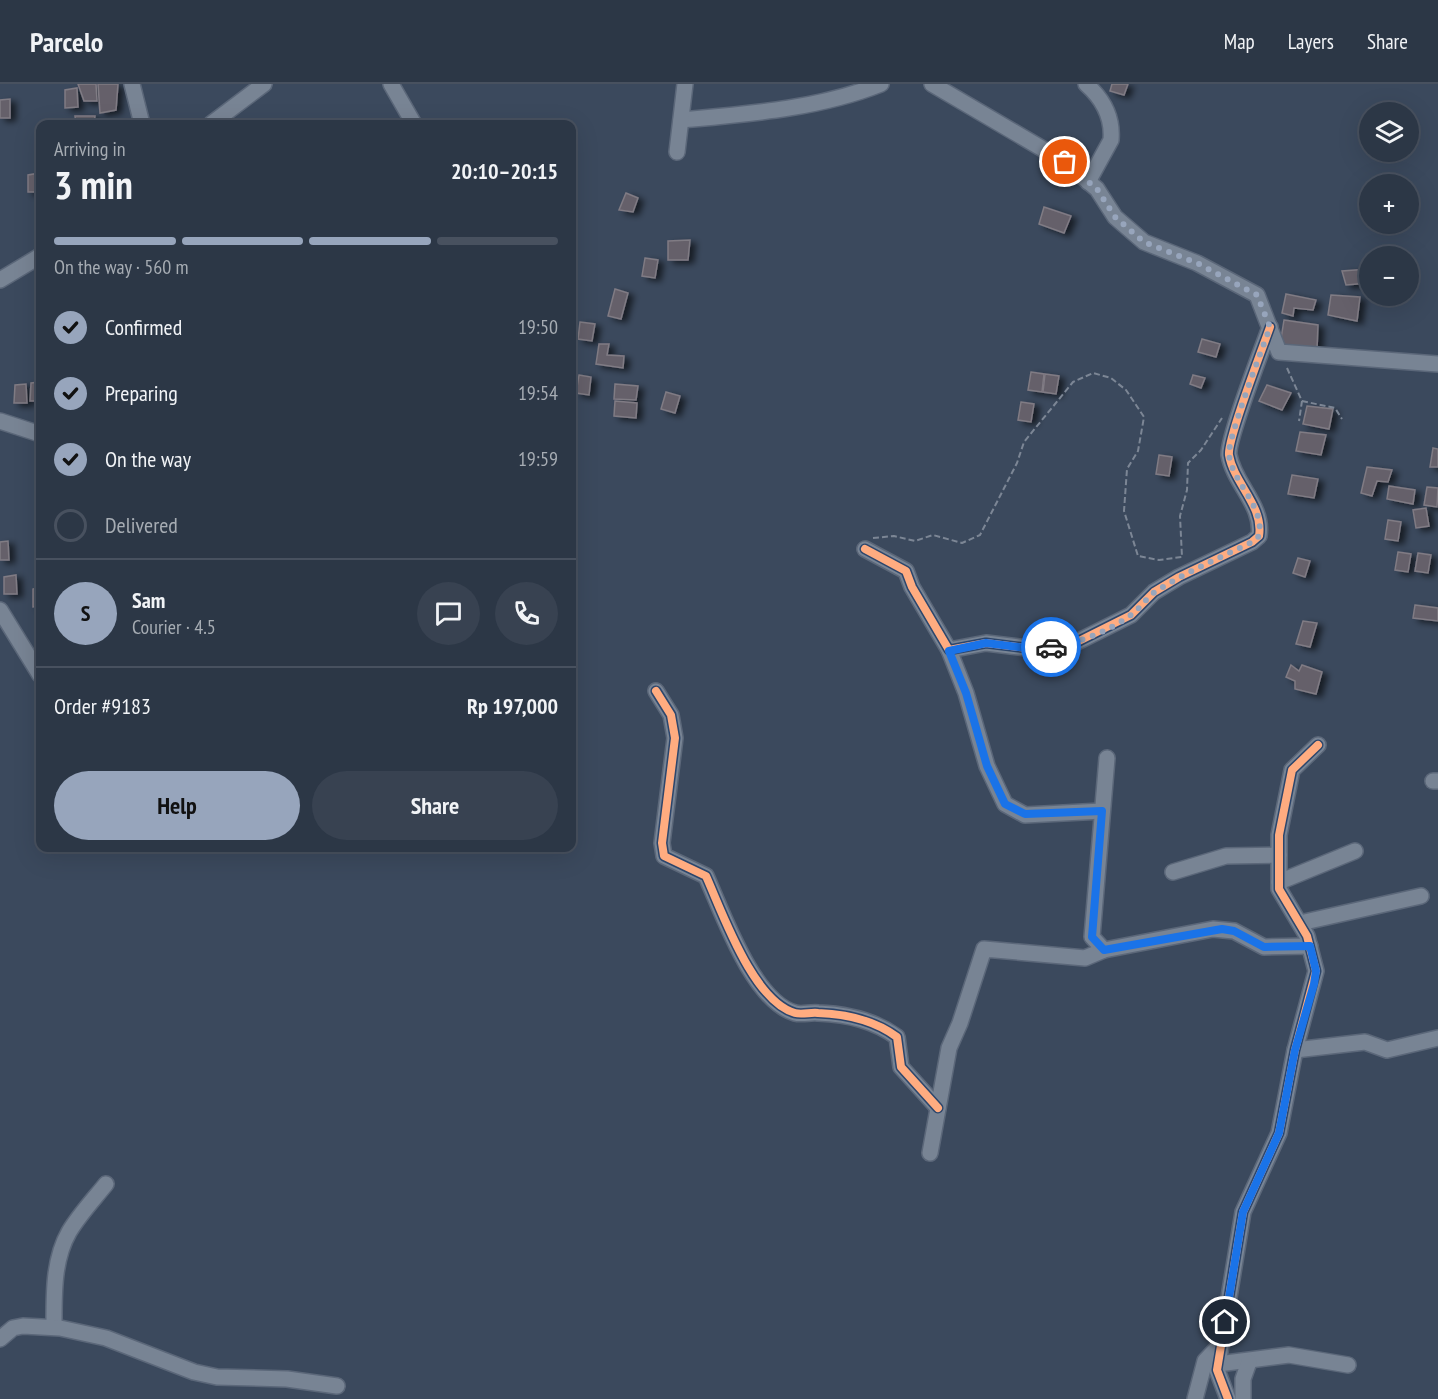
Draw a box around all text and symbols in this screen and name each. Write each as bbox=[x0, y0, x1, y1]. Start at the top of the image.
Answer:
text: Parcelo bbox=[30, 23, 103, 60]
text: Map bbox=[1224, 28, 1255, 55]
text: Layers bbox=[1288, 28, 1334, 55]
text: Share bbox=[1367, 28, 1408, 55]
map controls bbox=[1359, 102, 1419, 306]
button: layers bbox=[1359, 102, 1419, 162]
text: Arriving in bbox=[54, 136, 126, 162]
pin bbox=[1039, 136, 1090, 187]
icon: bag bbox=[1048, 145, 1081, 178]
text: 20:10–20:15 bbox=[451, 157, 558, 185]
text: 3 min bbox=[54, 159, 133, 210]
button: + bbox=[1359, 174, 1419, 234]
button: − bbox=[1359, 246, 1419, 306]
text: On the way · 560 m bbox=[54, 254, 189, 280]
icon: check bbox=[54, 311, 87, 344]
text: Confirmed bbox=[105, 313, 182, 341]
text: 19:50 bbox=[518, 314, 558, 340]
icon: check bbox=[54, 377, 87, 410]
text: Preparing bbox=[105, 379, 178, 407]
text: 19:54 bbox=[518, 380, 558, 406]
icon: check bbox=[54, 443, 87, 476]
text: On the way bbox=[105, 445, 191, 473]
text: 19:59 bbox=[518, 446, 558, 472]
text: Delivered bbox=[105, 511, 178, 539]
button: chat bbox=[417, 582, 480, 645]
button: phone bbox=[495, 582, 558, 645]
text: Sam bbox=[132, 586, 165, 614]
text: S bbox=[81, 599, 90, 627]
text: Courier · 4.5 bbox=[132, 614, 216, 640]
courier bbox=[1021, 617, 1081, 677]
icon: car bbox=[1035, 631, 1068, 664]
text: Order #9183 bbox=[54, 692, 151, 720]
text: Rp 197,000 bbox=[467, 692, 558, 720]
button: Help bbox=[54, 771, 300, 840]
button: Share bbox=[312, 771, 558, 840]
pin bbox=[1199, 1296, 1250, 1347]
icon: home bbox=[1208, 1305, 1241, 1338]

